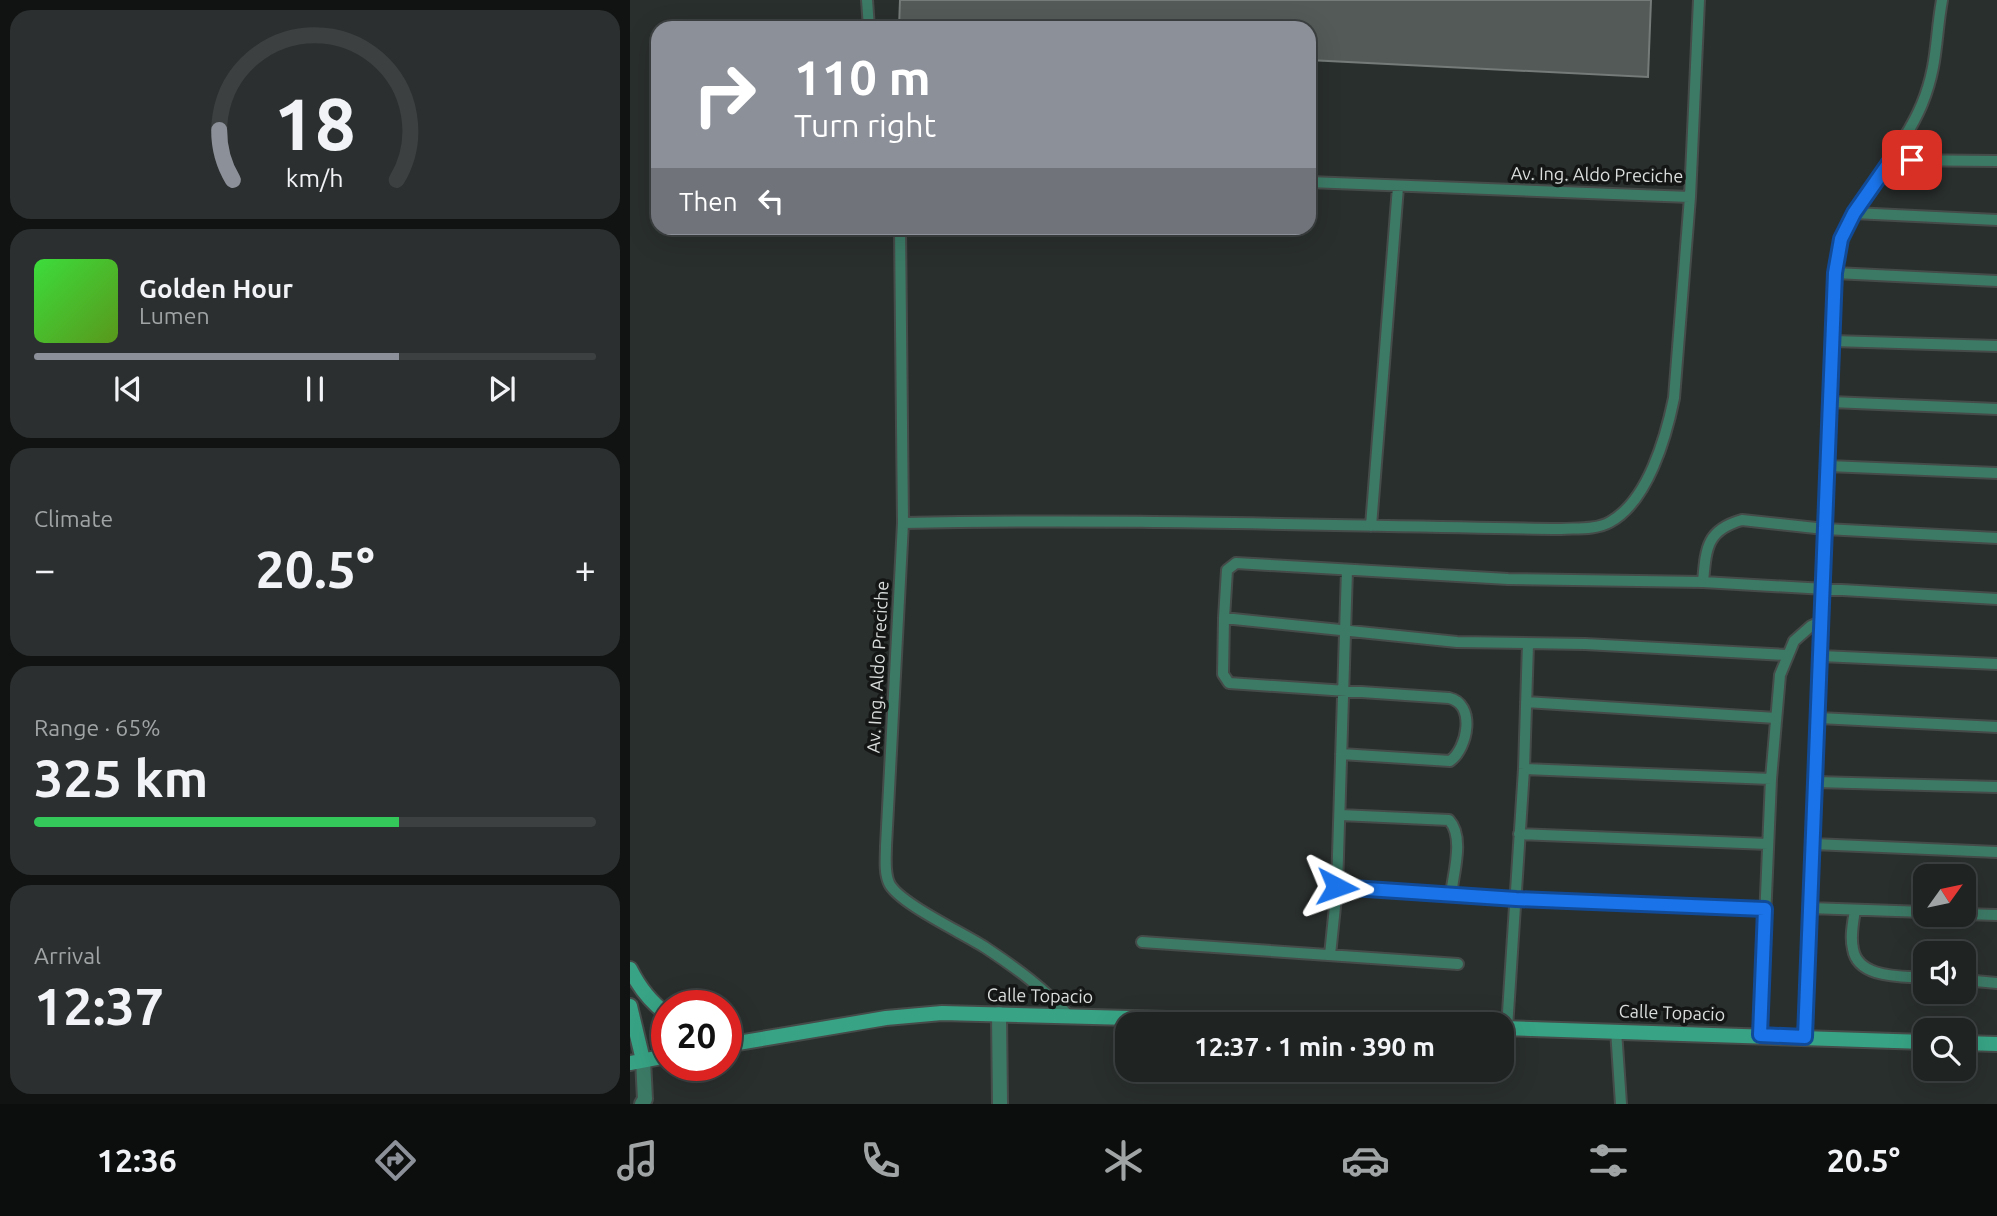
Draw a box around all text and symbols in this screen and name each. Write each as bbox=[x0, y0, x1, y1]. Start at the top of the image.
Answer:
icon: right bbox=[679, 49, 770, 140]
text: 110 m bbox=[794, 49, 931, 104]
text: 18 bbox=[274, 83, 356, 165]
text: Turn right bbox=[794, 107, 936, 143]
pin bbox=[1882, 130, 1942, 190]
icon: arrive bbox=[1893, 141, 1931, 179]
street label: Av. Ing. Aldo Preciche bbox=[1511, 162, 1683, 186]
text: km/h bbox=[286, 164, 344, 192]
icon: left bbox=[752, 182, 790, 220]
text: Then bbox=[679, 187, 738, 216]
text: Golden Hour bbox=[139, 274, 293, 303]
text: Lumen bbox=[139, 303, 210, 328]
icon: previous bbox=[109, 370, 147, 408]
icon: pause bbox=[296, 370, 334, 408]
icon: next bbox=[483, 370, 521, 408]
text: Climate bbox=[34, 506, 113, 531]
text: 20.5° bbox=[255, 540, 375, 598]
text: − bbox=[34, 548, 55, 590]
text: + bbox=[575, 548, 596, 590]
street label: Av. Ing. Aldo Preciche bbox=[863, 580, 892, 754]
text: Range · 65% bbox=[34, 715, 161, 740]
text: 325 km bbox=[34, 749, 208, 807]
position arrow bbox=[1300, 850, 1374, 924]
north arrow bbox=[1913, 864, 1976, 928]
map controls bbox=[1913, 864, 1976, 1081]
button: sound bbox=[1913, 941, 1976, 1004]
text: Arrival bbox=[34, 943, 101, 968]
text: 12:37 bbox=[34, 977, 164, 1035]
street label: Calle Topacio bbox=[987, 984, 1093, 1006]
speed limit sign: 20 bbox=[651, 990, 742, 1081]
street label: Calle Topacio bbox=[1618, 1000, 1726, 1024]
button: search bbox=[1913, 1018, 1976, 1081]
text: 12:37 · 1 min · 390 m bbox=[1194, 1032, 1435, 1061]
icon: directions bbox=[371, 1136, 420, 1185]
icon: music bbox=[613, 1136, 662, 1185]
icon: phone bbox=[856, 1136, 905, 1185]
icon: climate bbox=[1099, 1136, 1148, 1185]
icon: car bbox=[1341, 1136, 1390, 1185]
icon: filters bbox=[1584, 1136, 1633, 1185]
text: 12:36 bbox=[97, 1142, 177, 1178]
text: 20.5° bbox=[1827, 1142, 1900, 1178]

